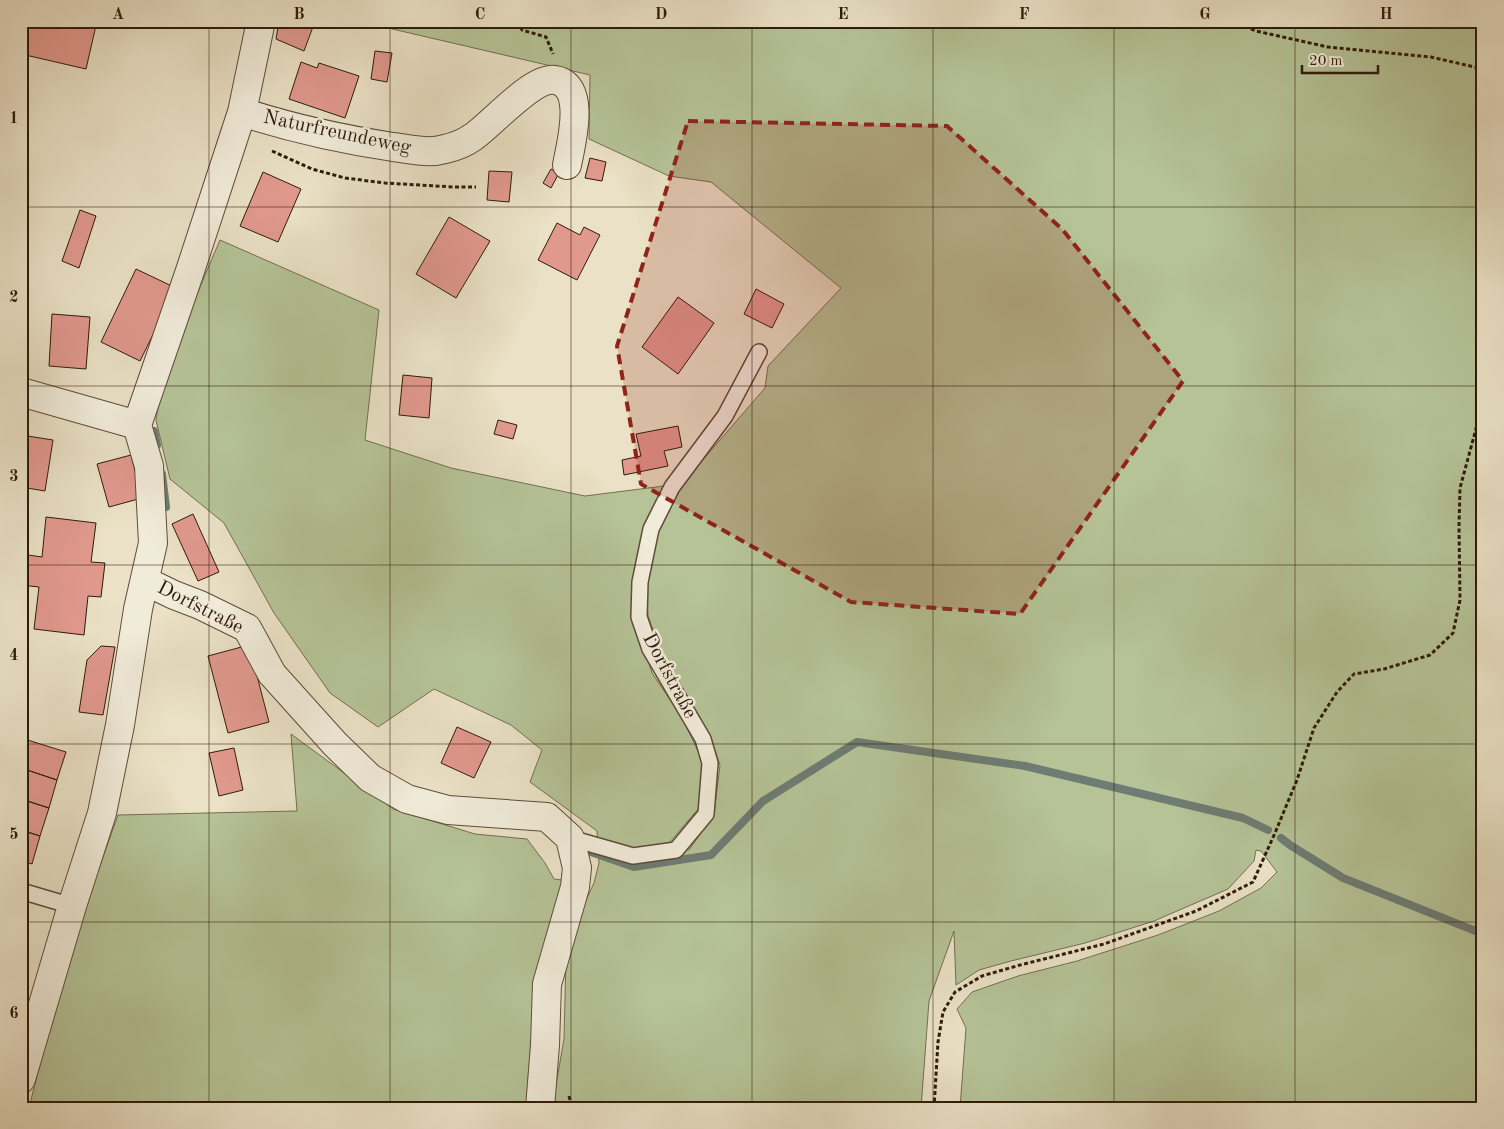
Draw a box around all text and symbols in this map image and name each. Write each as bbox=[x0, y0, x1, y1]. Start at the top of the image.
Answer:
text: A bbox=[112, 7, 124, 23]
text: B bbox=[293, 7, 305, 23]
text: C bbox=[475, 7, 485, 23]
text: D bbox=[655, 7, 667, 23]
text: E bbox=[837, 7, 849, 23]
text: F bbox=[1019, 7, 1030, 23]
text: G bbox=[1199, 7, 1211, 23]
text: H bbox=[1379, 7, 1393, 23]
scale bar bbox=[1302, 42, 1378, 74]
text: 20 m bbox=[1309, 54, 1343, 69]
street label: Naturfreundeweg bbox=[261, 108, 413, 159]
text: 1 bbox=[9, 111, 19, 127]
text: 2 bbox=[9, 290, 19, 306]
text: 3 bbox=[9, 469, 19, 485]
street label: Dorfstraße bbox=[154, 578, 246, 638]
street label: Dorfstraße bbox=[638, 630, 700, 722]
text: 4 bbox=[9, 648, 19, 664]
text: 5 bbox=[9, 827, 19, 843]
text: 6 bbox=[9, 1006, 19, 1022]

